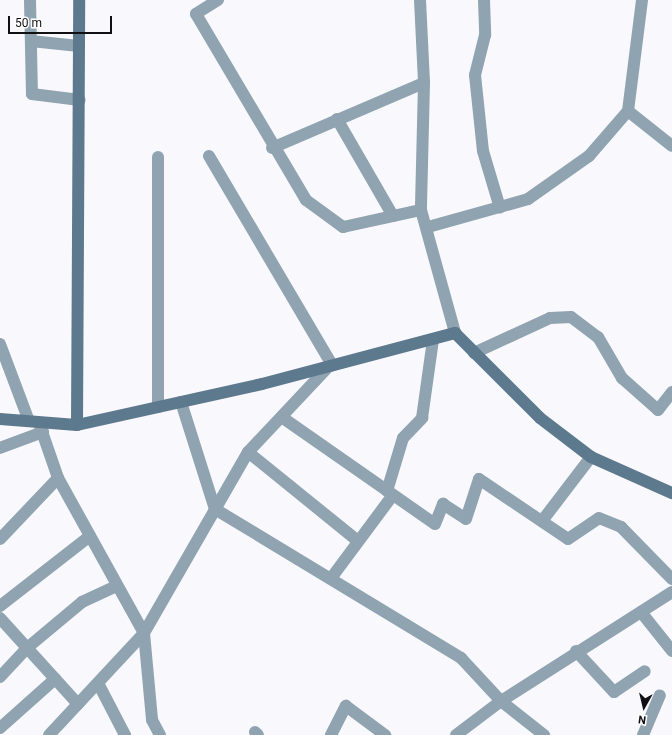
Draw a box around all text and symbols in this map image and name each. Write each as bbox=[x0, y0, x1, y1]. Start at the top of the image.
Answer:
scale bar bbox=[10, 8, 114, 34]
text: 50 m bbox=[15, 16, 42, 30]
north arrow bbox=[624, 687, 664, 727]
text: N bbox=[638, 712, 647, 726]

